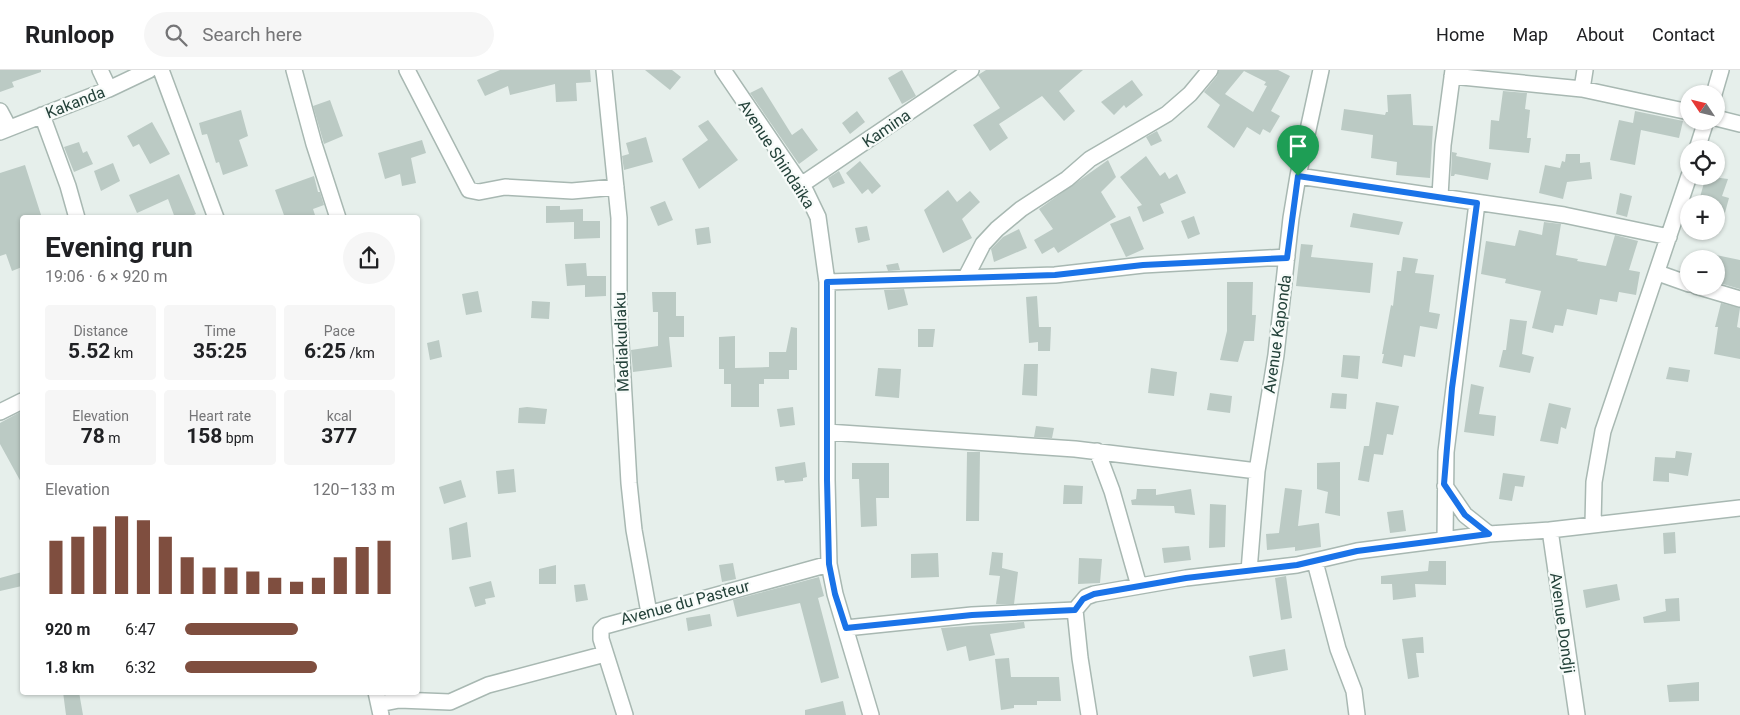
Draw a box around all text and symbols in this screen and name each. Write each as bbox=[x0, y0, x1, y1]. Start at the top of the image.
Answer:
search box bbox=[144, 12, 494, 57]
text: Runloop bbox=[25, 21, 114, 49]
icon: search bbox=[162, 21, 190, 49]
text: Search here bbox=[202, 23, 302, 46]
text: Home bbox=[1436, 24, 1485, 45]
text: Map bbox=[1513, 24, 1548, 45]
text: About bbox=[1576, 24, 1624, 45]
text: Contact bbox=[1652, 24, 1715, 45]
street label: Kakanda bbox=[43, 82, 108, 122]
north arrow bbox=[1680, 85, 1725, 130]
map controls bbox=[1680, 85, 1725, 295]
street label: Avenue Shindaïka bbox=[734, 96, 819, 212]
street label: Kamina bbox=[858, 105, 914, 151]
pin bbox=[1277, 125, 1319, 176]
icon: arrive bbox=[1284, 132, 1312, 160]
button: locate bbox=[1680, 140, 1725, 185]
button: + bbox=[1680, 195, 1725, 240]
text: Evening run bbox=[45, 231, 193, 264]
button: share bbox=[343, 232, 395, 284]
button: − bbox=[1680, 250, 1725, 295]
text: 19:06 · 6 × 920 m bbox=[45, 267, 167, 286]
street label: Avenue Kaponda bbox=[1260, 273, 1295, 395]
street label: Madiakudiaku bbox=[610, 292, 633, 392]
text: Distance bbox=[73, 323, 128, 339]
text: Time bbox=[204, 323, 236, 339]
text: Pace bbox=[324, 323, 355, 339]
text: 5.52 bbox=[68, 339, 110, 363]
text: 35:25 bbox=[193, 339, 247, 363]
text: 6:25 bbox=[304, 339, 346, 363]
text: km bbox=[110, 345, 133, 361]
text: /km bbox=[346, 345, 375, 361]
text: Elevation bbox=[72, 408, 129, 424]
text: Heart rate bbox=[189, 408, 251, 424]
text: kcal bbox=[327, 408, 352, 424]
text: 78 bbox=[81, 424, 105, 448]
text: 158 bbox=[186, 424, 222, 448]
text: 377 bbox=[321, 424, 357, 448]
text: m bbox=[105, 430, 121, 446]
text: bpm bbox=[222, 430, 254, 446]
text: Elevation bbox=[45, 480, 110, 499]
text: 120–133 m bbox=[313, 480, 395, 499]
street label: Avenue Dondji bbox=[1546, 571, 1579, 675]
street label: Avenue du Pasteur bbox=[618, 576, 752, 629]
text: 920 m bbox=[45, 620, 90, 639]
text: 6:47 bbox=[125, 620, 156, 639]
text: 1.8 km bbox=[45, 658, 94, 677]
text: 6:32 bbox=[125, 658, 156, 677]

